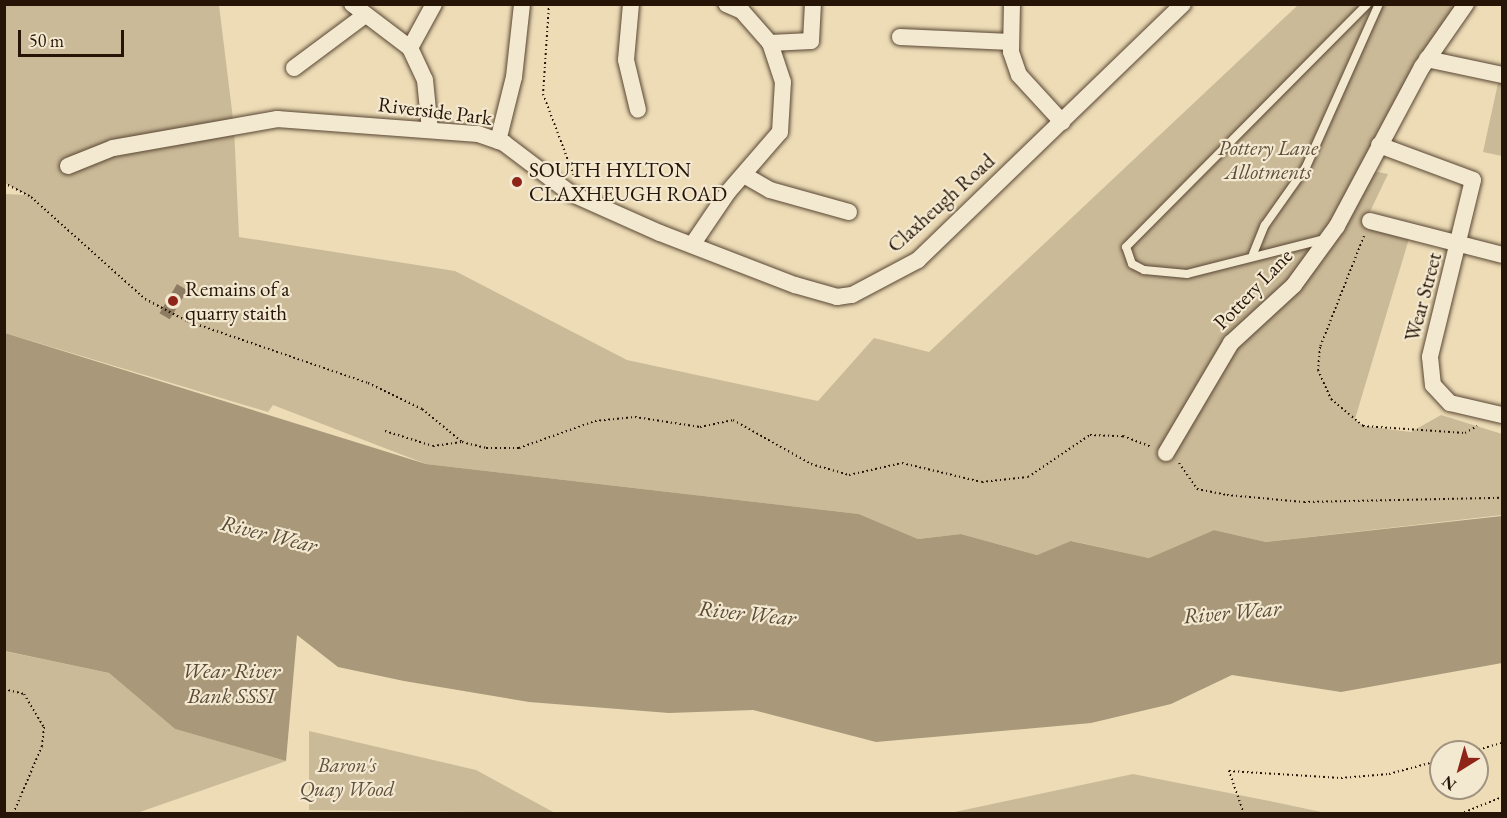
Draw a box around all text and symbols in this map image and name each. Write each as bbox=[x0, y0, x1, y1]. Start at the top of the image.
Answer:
scale bar bbox=[21, 18, 128, 56]
text: 50 m bbox=[29, 29, 64, 52]
street label: Riverside Park bbox=[377, 92, 493, 130]
park label: Pottery Lane Allotments bbox=[1218, 135, 1318, 185]
street label: Claxheugh Road bbox=[882, 148, 1000, 258]
place label: SOUTH HYLTON CLAXHEUGH ROAD bbox=[529, 157, 727, 207]
marker: SOUTH HYLTON CLAXHEUGH ROAD bbox=[510, 175, 524, 189]
street label: Pottery Lane bbox=[1208, 243, 1298, 335]
street label: Wear Street bbox=[1399, 250, 1447, 344]
place label: Remains of a quarry staith bbox=[185, 276, 290, 326]
marker: Remains of a quarry staith bbox=[166, 294, 180, 308]
water label: River Wear bbox=[218, 509, 320, 559]
water label: River Wear bbox=[697, 595, 797, 631]
water label: River Wear bbox=[1182, 595, 1282, 629]
water label: Wear River Bank SSSI bbox=[182, 657, 280, 708]
north arrow bbox=[1429, 740, 1489, 800]
park label: Baron's Quay Wood bbox=[300, 752, 394, 802]
text: N bbox=[1438, 771, 1461, 795]

